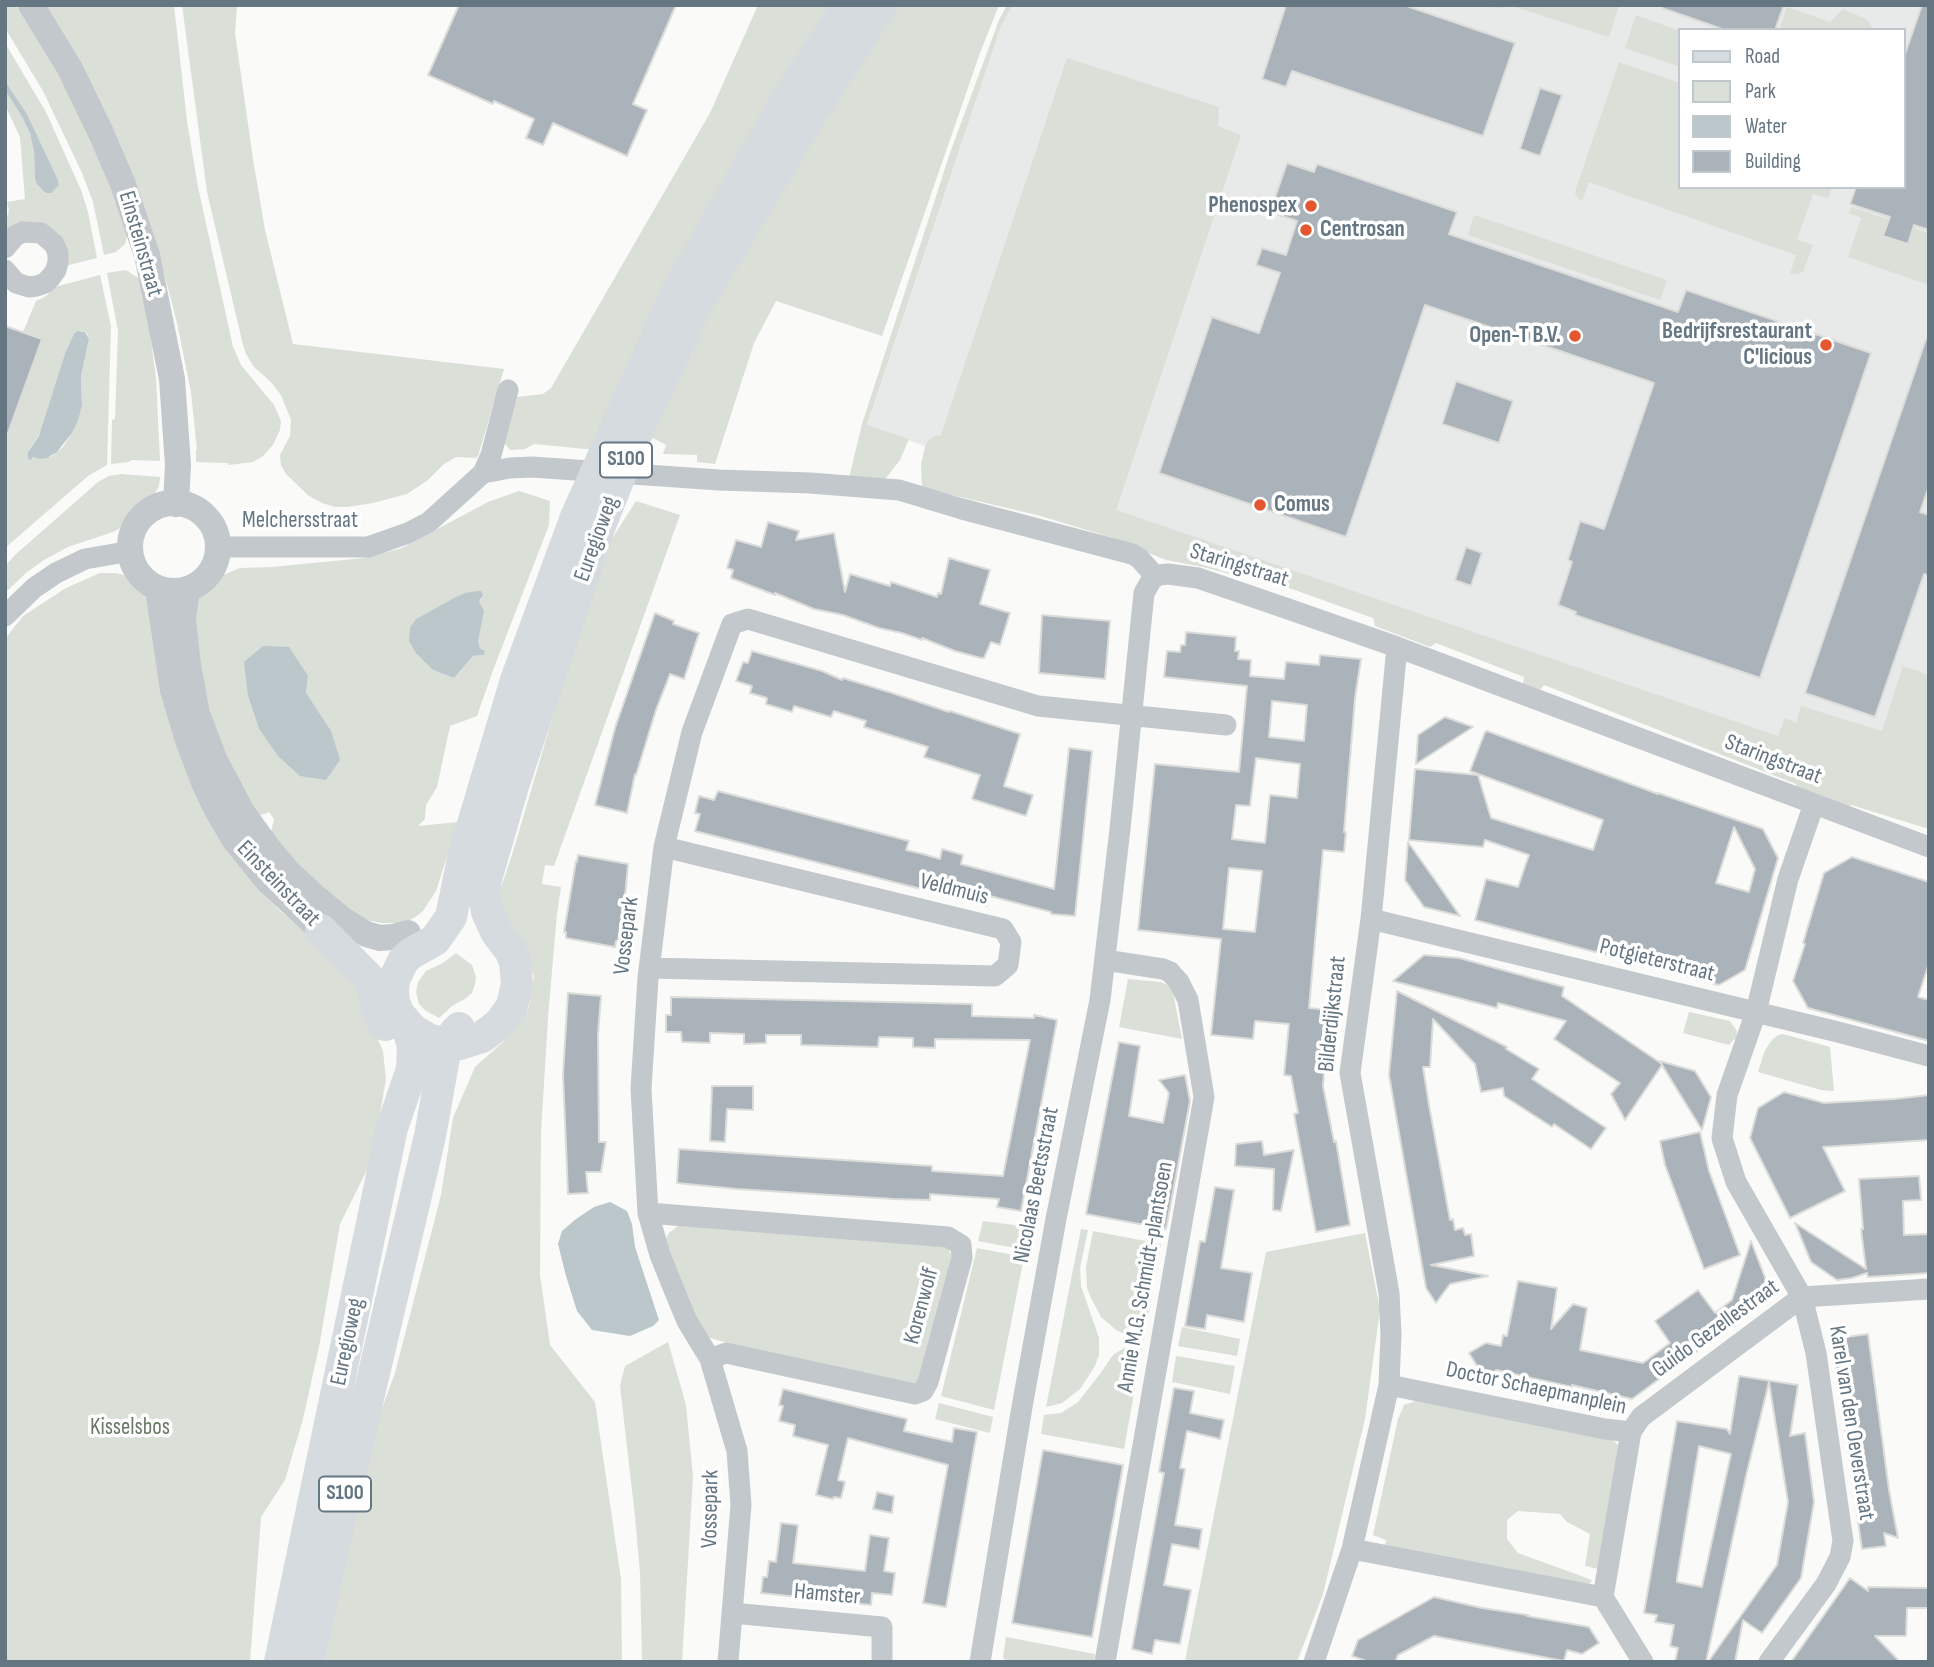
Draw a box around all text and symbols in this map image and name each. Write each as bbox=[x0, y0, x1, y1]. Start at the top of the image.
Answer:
legend bbox=[1678, 28, 1906, 189]
text: Road bbox=[1745, 44, 1780, 69]
text: Park bbox=[1745, 79, 1776, 104]
text: Water bbox=[1745, 114, 1787, 139]
text: Building bbox=[1745, 149, 1801, 174]
street label: Einsteinstraat bbox=[112, 188, 168, 300]
place label: Phenospex bbox=[1208, 192, 1297, 220]
marker: Phenospex bbox=[1303, 198, 1319, 214]
place label: Centrosan bbox=[1320, 216, 1405, 244]
marker: Centrosan bbox=[1298, 222, 1314, 238]
place label: Bedrijfsrestaurant C'licious bbox=[1662, 318, 1812, 372]
place label: Open-T B.V. bbox=[1469, 322, 1561, 350]
marker: Open-T B.V. bbox=[1567, 328, 1583, 344]
marker: Bedrijfsrestaurant C'licious bbox=[1818, 337, 1834, 353]
road number: S100 bbox=[600, 442, 652, 477]
place label: Comus bbox=[1274, 491, 1330, 519]
street label: Euregioweg bbox=[569, 493, 625, 585]
marker: Comus bbox=[1252, 497, 1268, 513]
street label: Melchersstraat bbox=[242, 507, 358, 535]
street label: Staringstraat bbox=[1186, 538, 1292, 594]
street label: Staringstraat bbox=[1721, 729, 1825, 791]
street label: Einsteinstraat bbox=[230, 835, 326, 933]
street label: Veldmuis bbox=[917, 868, 991, 912]
street label: Vossepark bbox=[609, 895, 645, 977]
street label: Potgieterstraat bbox=[1597, 933, 1717, 989]
street label: Bilderdijkstraat bbox=[1313, 955, 1353, 1073]
street label: Nicolaas Beetsstraat bbox=[1008, 1105, 1066, 1265]
street label: Annie M.G. Schmidt-plantsoen bbox=[1112, 1160, 1180, 1394]
street label: Korenwolf bbox=[899, 1265, 945, 1347]
street label: Guido Gezellestraat bbox=[1647, 1274, 1785, 1384]
street label: Euregioweg bbox=[325, 1296, 371, 1388]
street label: Karel van den Oeverstraat bbox=[1822, 1324, 1880, 1522]
street label: Doctor Schaepmanplein bbox=[1443, 1356, 1629, 1422]
park label: Kisselsbos bbox=[90, 1414, 170, 1442]
street label: Vossepark bbox=[697, 1470, 725, 1548]
road number: S100 bbox=[319, 1476, 371, 1512]
street label: Hamster bbox=[793, 1578, 861, 1612]

